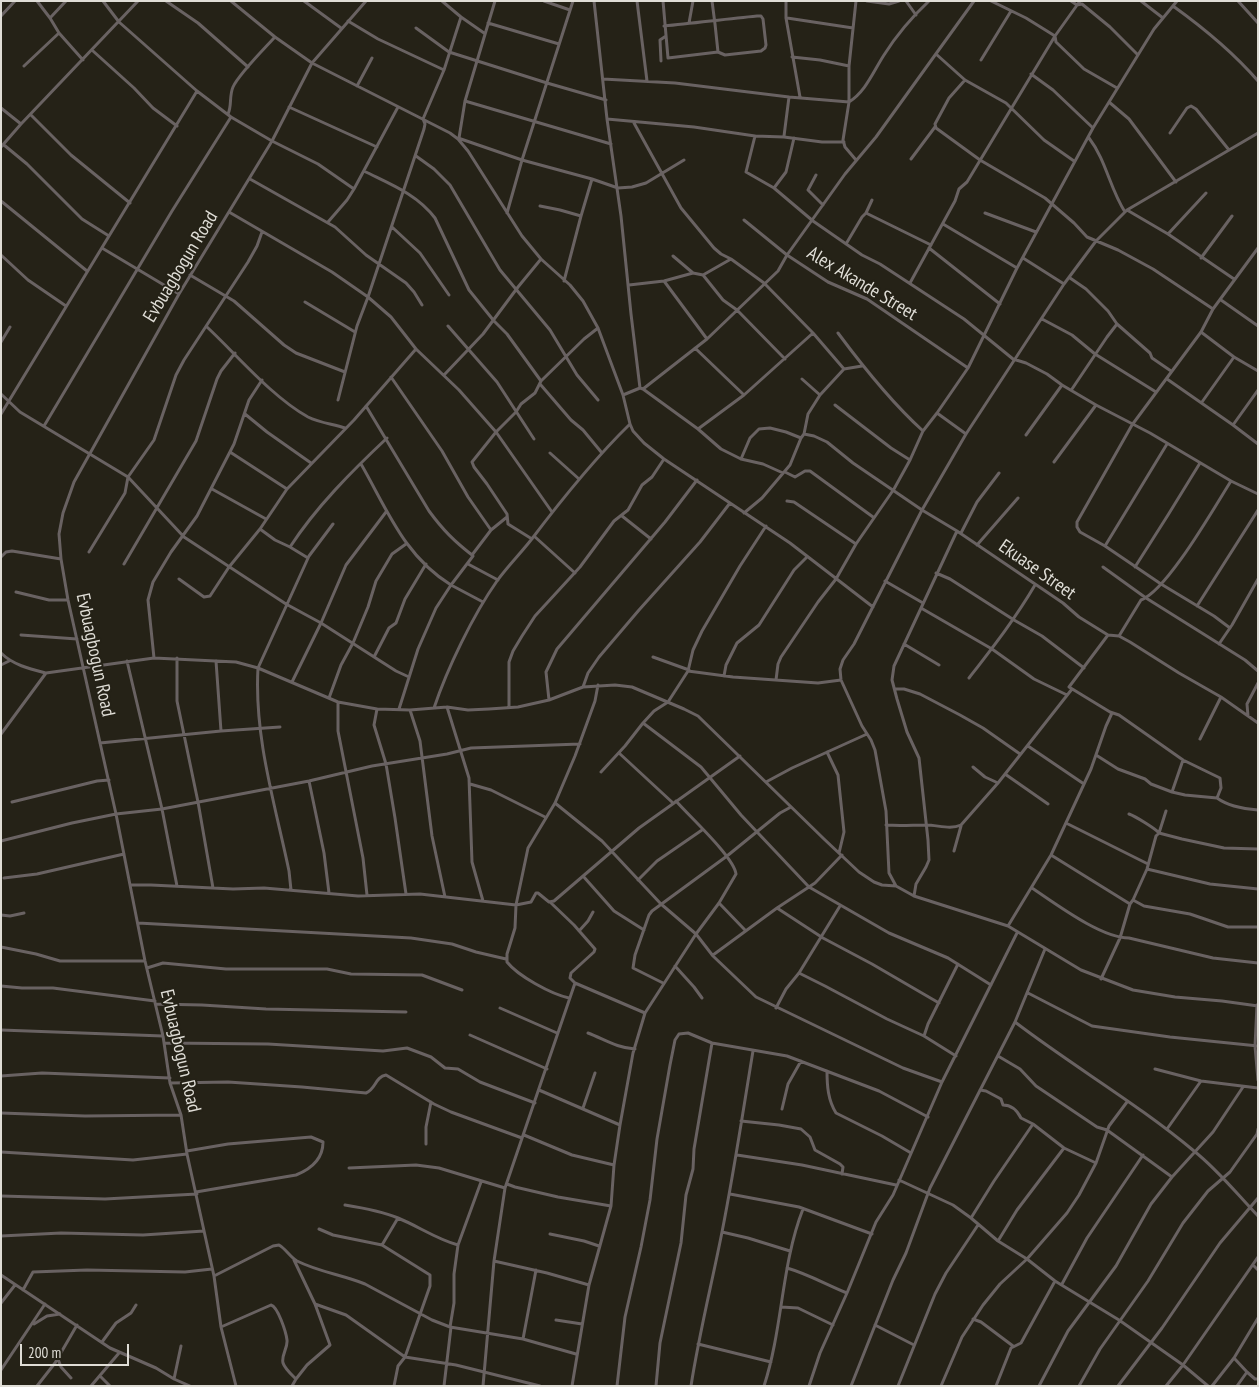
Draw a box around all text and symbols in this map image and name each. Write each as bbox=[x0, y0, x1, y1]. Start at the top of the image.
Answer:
street label: Evbuagbogun Road bbox=[139, 207, 223, 327]
street label: Alex Akande Street bbox=[803, 242, 921, 326]
street label: Ekuase Street bbox=[994, 535, 1080, 605]
street label: Evbuagbogun Road bbox=[71, 591, 119, 719]
street label: Evbuagbogun Road bbox=[155, 987, 205, 1115]
scale bar bbox=[22, 1334, 131, 1366]
text: 200 m bbox=[28, 1343, 61, 1362]

